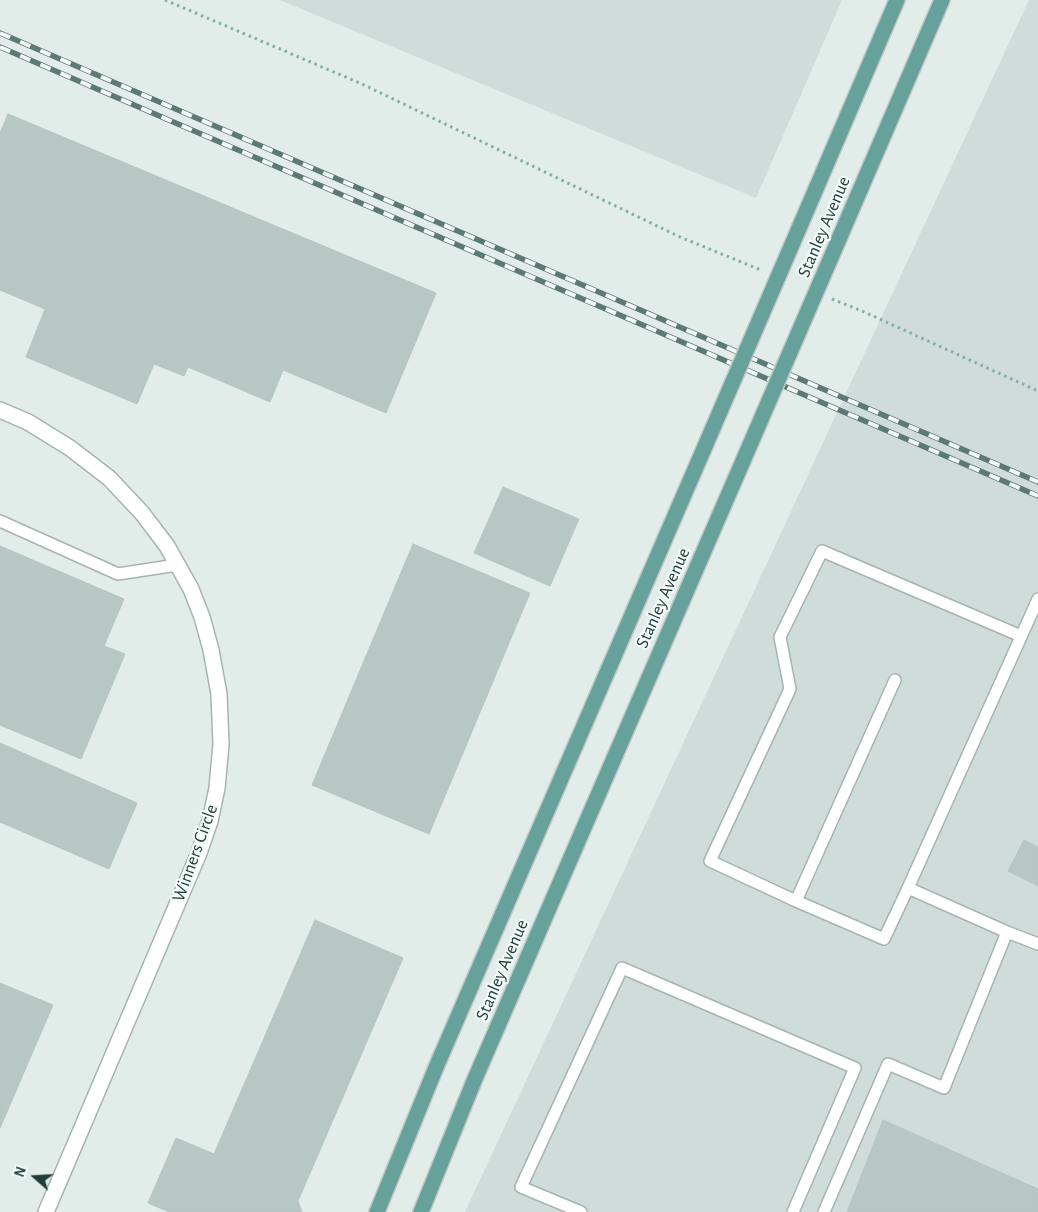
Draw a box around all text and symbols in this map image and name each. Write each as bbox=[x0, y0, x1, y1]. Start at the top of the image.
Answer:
street label: Stanley Avenue bbox=[793, 173, 855, 281]
street label: Stanley Avenue bbox=[631, 544, 695, 652]
street label: Winners Circle bbox=[167, 801, 223, 905]
street label: Stanley Avenue bbox=[471, 916, 533, 1024]
north arrow bbox=[10, 1152, 60, 1202]
text: N bbox=[13, 1165, 29, 1179]

